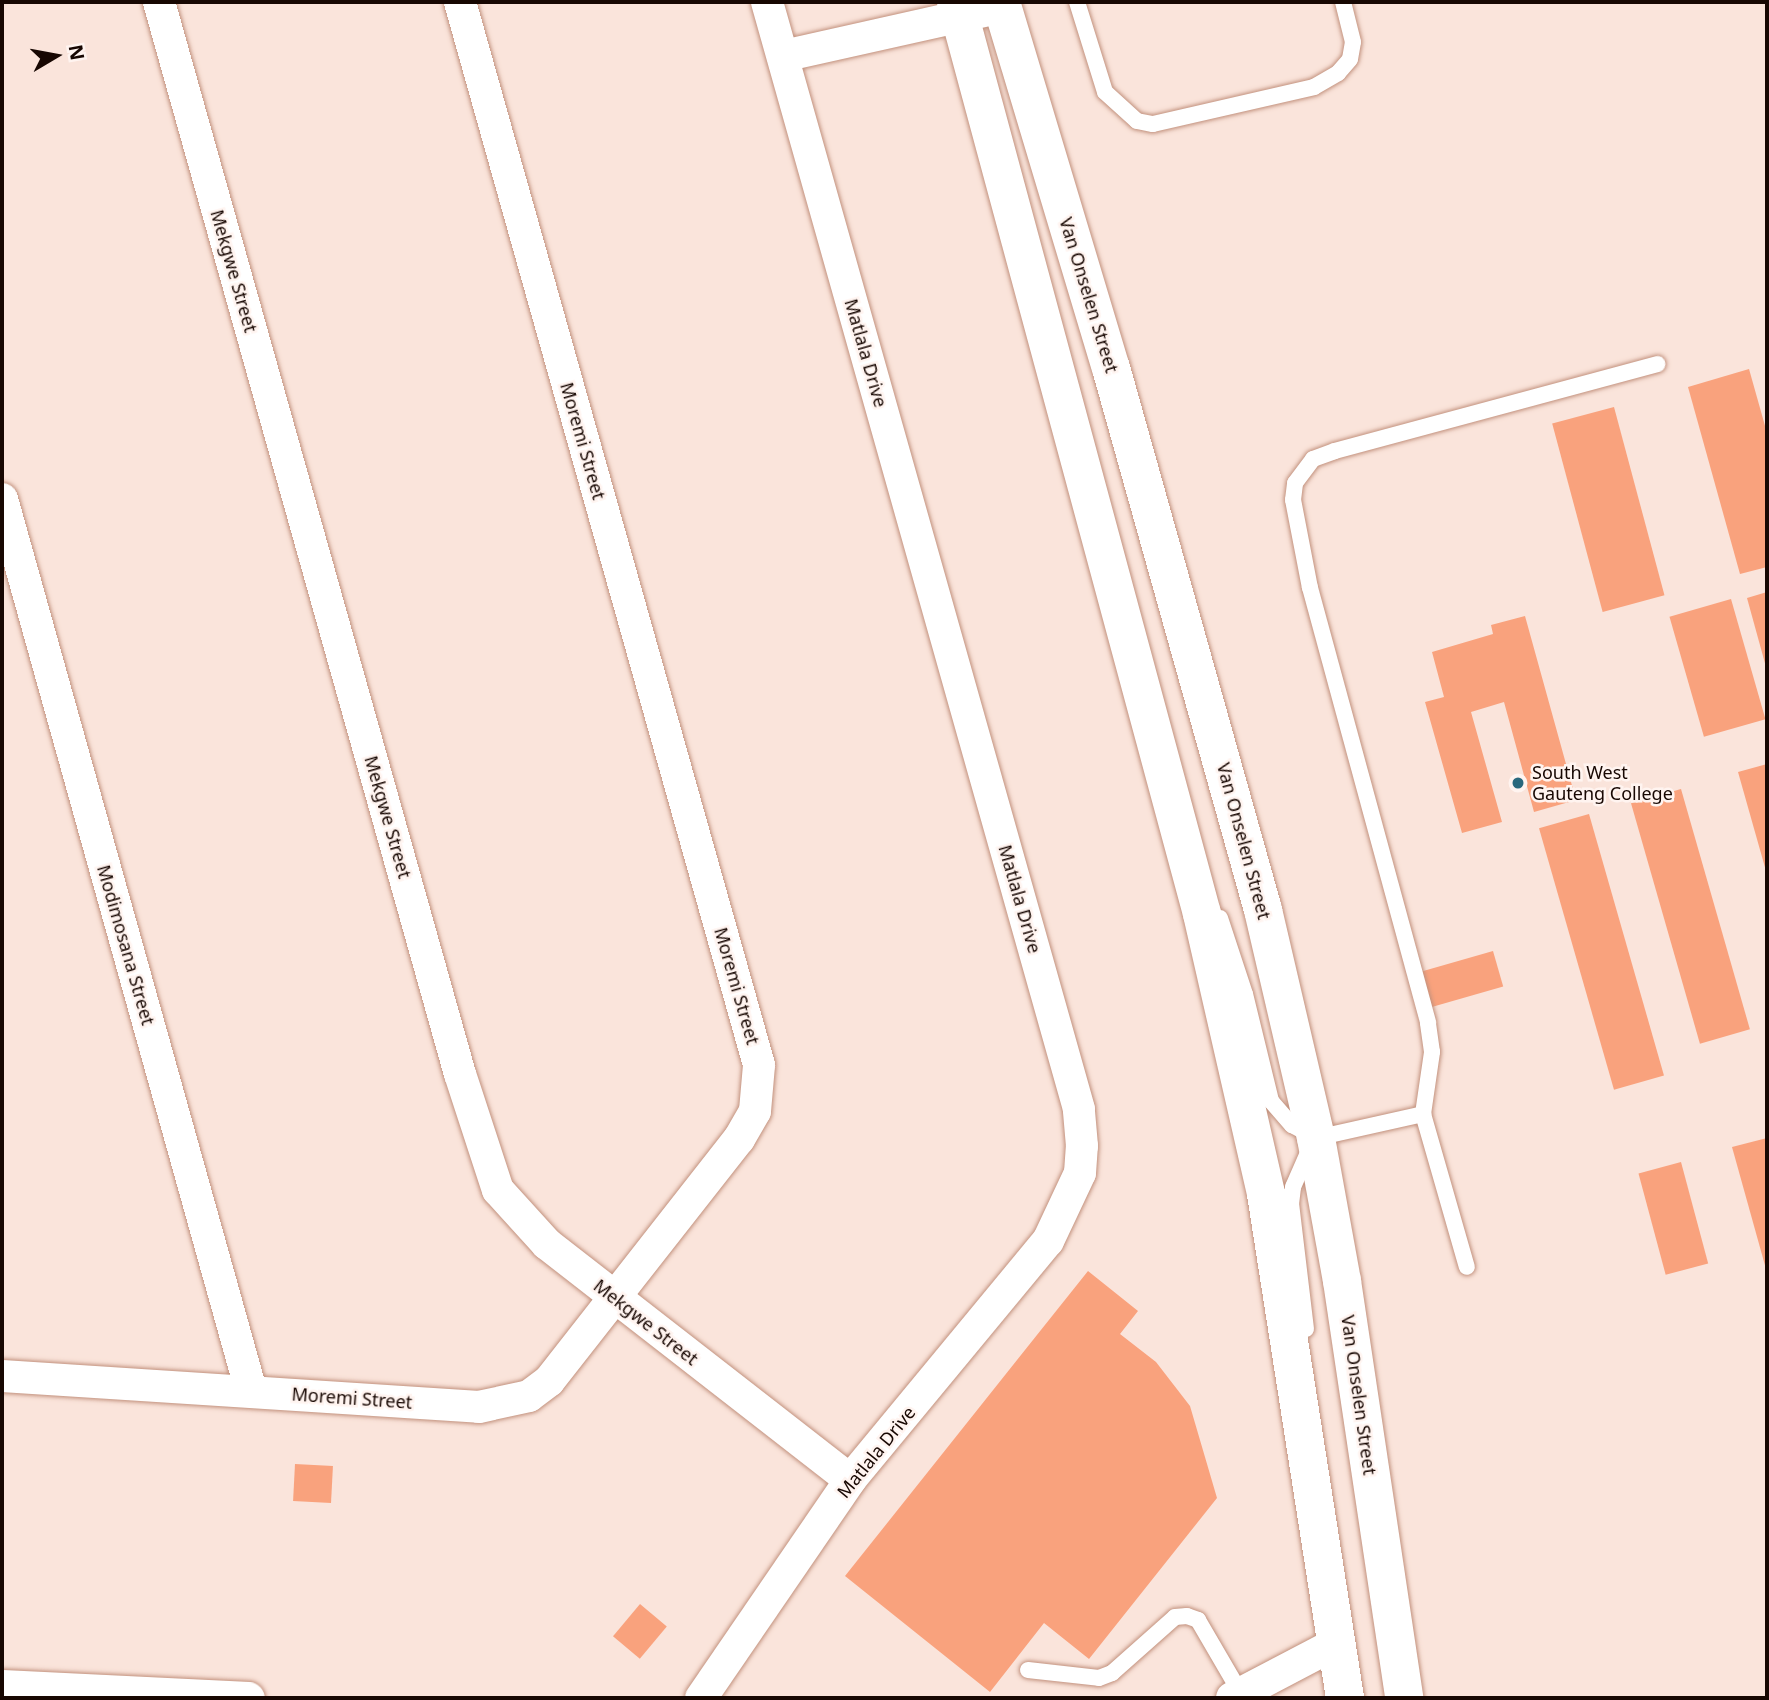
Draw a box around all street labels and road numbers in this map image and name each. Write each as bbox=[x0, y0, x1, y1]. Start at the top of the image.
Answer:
street label: Mekgwe Street bbox=[206, 207, 262, 335]
street label: Van Onselen Street bbox=[1055, 215, 1123, 375]
street label: Matlala Drive bbox=[840, 296, 892, 410]
street label: Moremi Street bbox=[556, 380, 610, 502]
street label: Mekgwe Street bbox=[360, 753, 416, 881]
street label: Van Onselen Street bbox=[1213, 760, 1275, 922]
street label: Matlala Drive bbox=[994, 842, 1046, 956]
street label: Modimosana Street bbox=[93, 862, 159, 1028]
street label: Moremi Street bbox=[710, 925, 764, 1047]
street label: Mekgwe Street bbox=[590, 1275, 702, 1369]
street label: Van Onselen Street bbox=[1337, 1314, 1381, 1476]
street label: Moremi Street bbox=[291, 1383, 413, 1413]
street label: Matlala Drive bbox=[832, 1402, 920, 1502]

